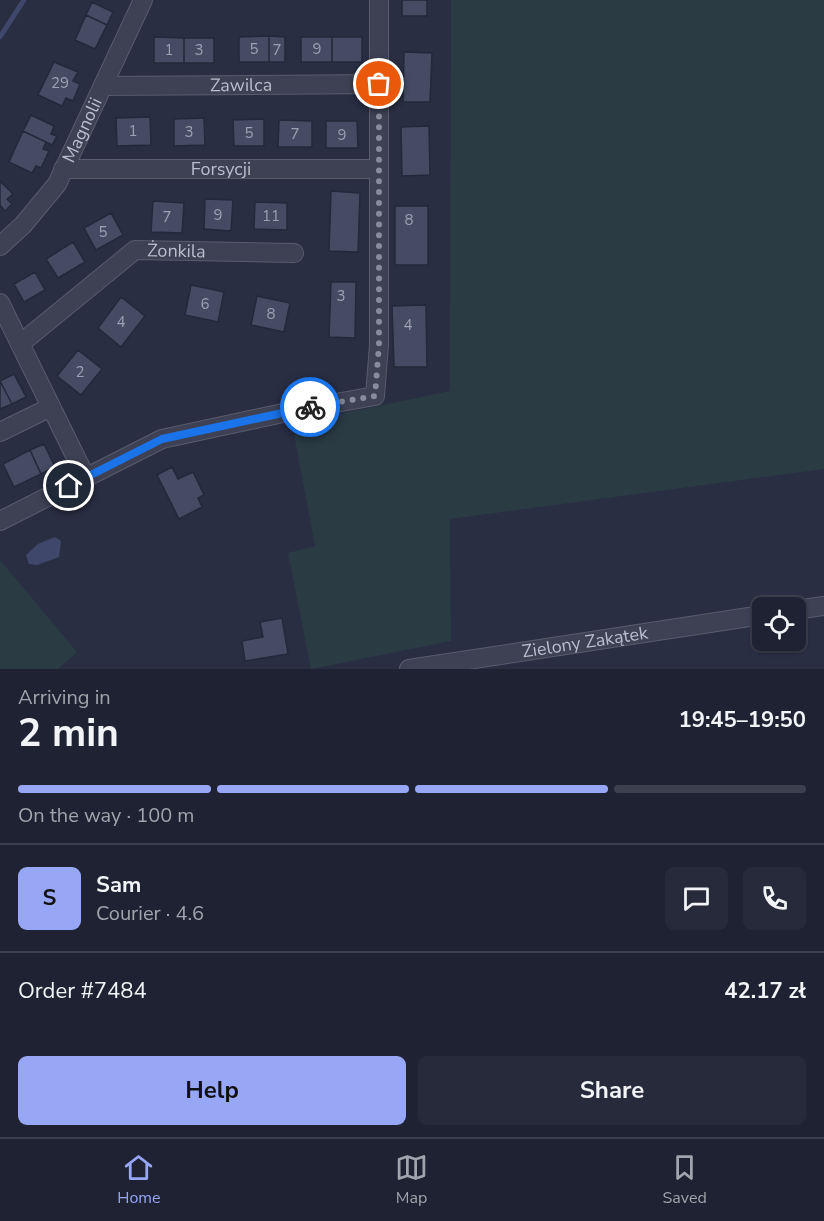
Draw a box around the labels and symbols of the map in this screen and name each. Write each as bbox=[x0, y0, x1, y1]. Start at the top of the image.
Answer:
house number: 5 bbox=[249, 39, 259, 59]
house number: 9 bbox=[312, 39, 322, 59]
house number: 1 bbox=[164, 40, 174, 60]
house number: 3 bbox=[194, 40, 204, 60]
house number: 7 bbox=[272, 40, 282, 60]
pin bbox=[353, 58, 404, 109]
house number: 29 bbox=[51, 73, 69, 93]
street label: Zawilca bbox=[210, 73, 272, 97]
street label: Magnolii bbox=[57, 93, 108, 167]
house number: 1 bbox=[128, 121, 138, 141]
house number: 3 bbox=[184, 122, 194, 142]
house number: 5 bbox=[244, 123, 254, 143]
house number: 7 bbox=[290, 124, 300, 144]
house number: 9 bbox=[337, 125, 347, 145]
street label: Forsycji bbox=[191, 157, 251, 181]
house number: 9 bbox=[213, 205, 223, 225]
house number: 11 bbox=[262, 206, 280, 226]
house number: 7 bbox=[162, 207, 172, 227]
house number: 8 bbox=[404, 210, 414, 230]
house number: 5 bbox=[98, 222, 108, 242]
street label: Żonkila bbox=[147, 238, 206, 263]
house number: 3 bbox=[336, 286, 346, 306]
house number: 6 bbox=[200, 294, 210, 314]
house number: 8 bbox=[266, 304, 276, 324]
house number: 4 bbox=[116, 312, 126, 332]
house number: 4 bbox=[403, 315, 413, 335]
house number: 2 bbox=[75, 362, 85, 382]
courier bbox=[280, 377, 340, 437]
pin bbox=[43, 460, 94, 511]
street label: Zielony Zakątek bbox=[520, 620, 650, 664]

